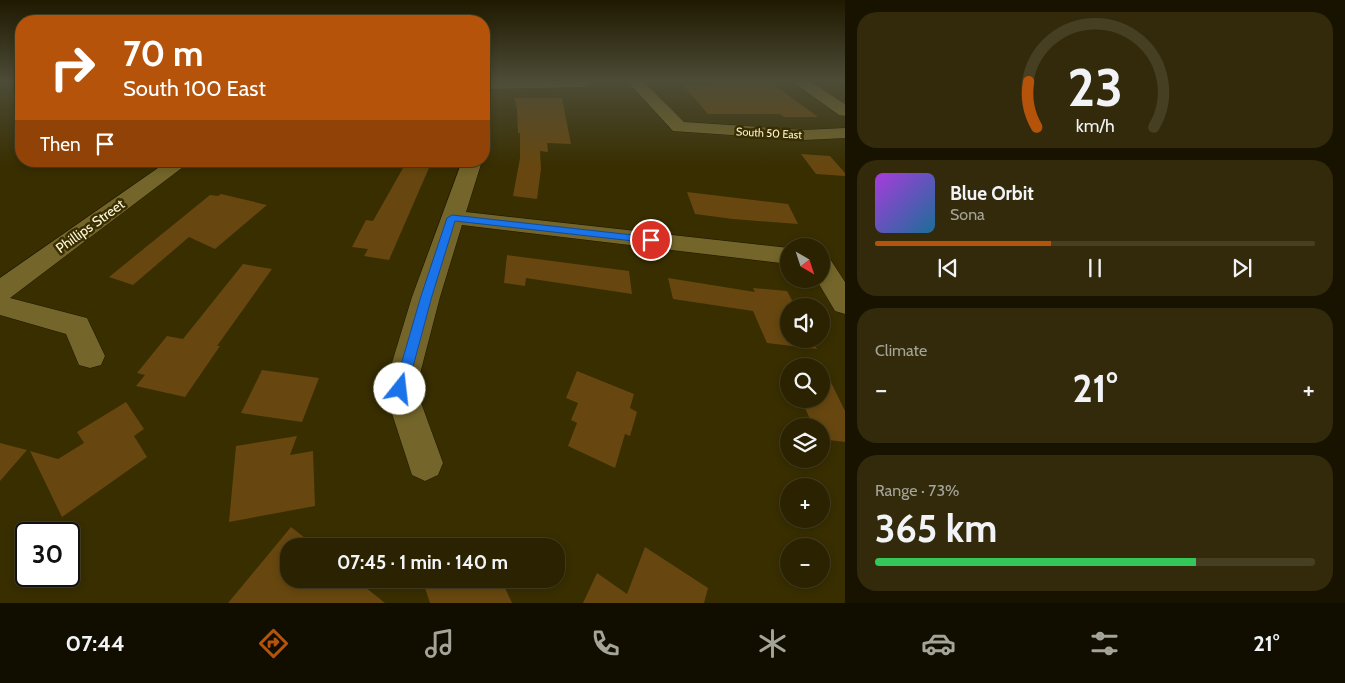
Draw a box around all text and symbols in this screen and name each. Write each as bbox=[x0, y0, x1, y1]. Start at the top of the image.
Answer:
text: 70 m bbox=[123, 32, 204, 75]
icon: right bbox=[40, 35, 105, 100]
text: 23 bbox=[1067, 56, 1123, 119]
text: South 100 East bbox=[123, 75, 266, 102]
text: km/h bbox=[1075, 115, 1115, 136]
street label: South 50 East bbox=[736, 124, 803, 142]
icon: arrive bbox=[91, 130, 119, 158]
text: Then bbox=[40, 133, 81, 156]
text: Blue Orbit bbox=[950, 182, 1034, 205]
street label: Phillips Street bbox=[52, 195, 128, 257]
text: Sona bbox=[950, 205, 985, 224]
pin bbox=[630, 219, 672, 261]
icon: arrive bbox=[637, 226, 665, 254]
north arrow bbox=[780, 238, 830, 288]
map controls bbox=[780, 238, 830, 588]
icon: previous bbox=[934, 254, 962, 282]
icon: pause bbox=[1081, 254, 1109, 282]
icon: next bbox=[1228, 254, 1256, 282]
button: sound bbox=[780, 298, 830, 348]
text: Climate bbox=[875, 341, 927, 360]
button: search bbox=[780, 358, 830, 408]
position arrow bbox=[373, 362, 425, 414]
text: 21° bbox=[1072, 365, 1118, 412]
text: − bbox=[875, 372, 887, 406]
text: + bbox=[1303, 372, 1315, 406]
button: layers bbox=[780, 418, 830, 468]
button: + bbox=[780, 478, 830, 528]
text: Range · 73% bbox=[875, 481, 959, 500]
text: 365 km bbox=[875, 505, 997, 552]
speed limit sign: 30 bbox=[15, 522, 80, 587]
button: − bbox=[780, 538, 830, 588]
text: 07:45 · 1 min · 140 m bbox=[337, 551, 508, 574]
icon: directions bbox=[256, 626, 291, 661]
icon: music bbox=[422, 626, 457, 661]
icon: phone bbox=[588, 626, 623, 661]
icon: climate bbox=[755, 626, 790, 661]
icon: car bbox=[921, 626, 956, 661]
icon: filters bbox=[1087, 626, 1122, 661]
text: 07:44 bbox=[66, 630, 125, 657]
text: 21° bbox=[1253, 630, 1279, 657]

